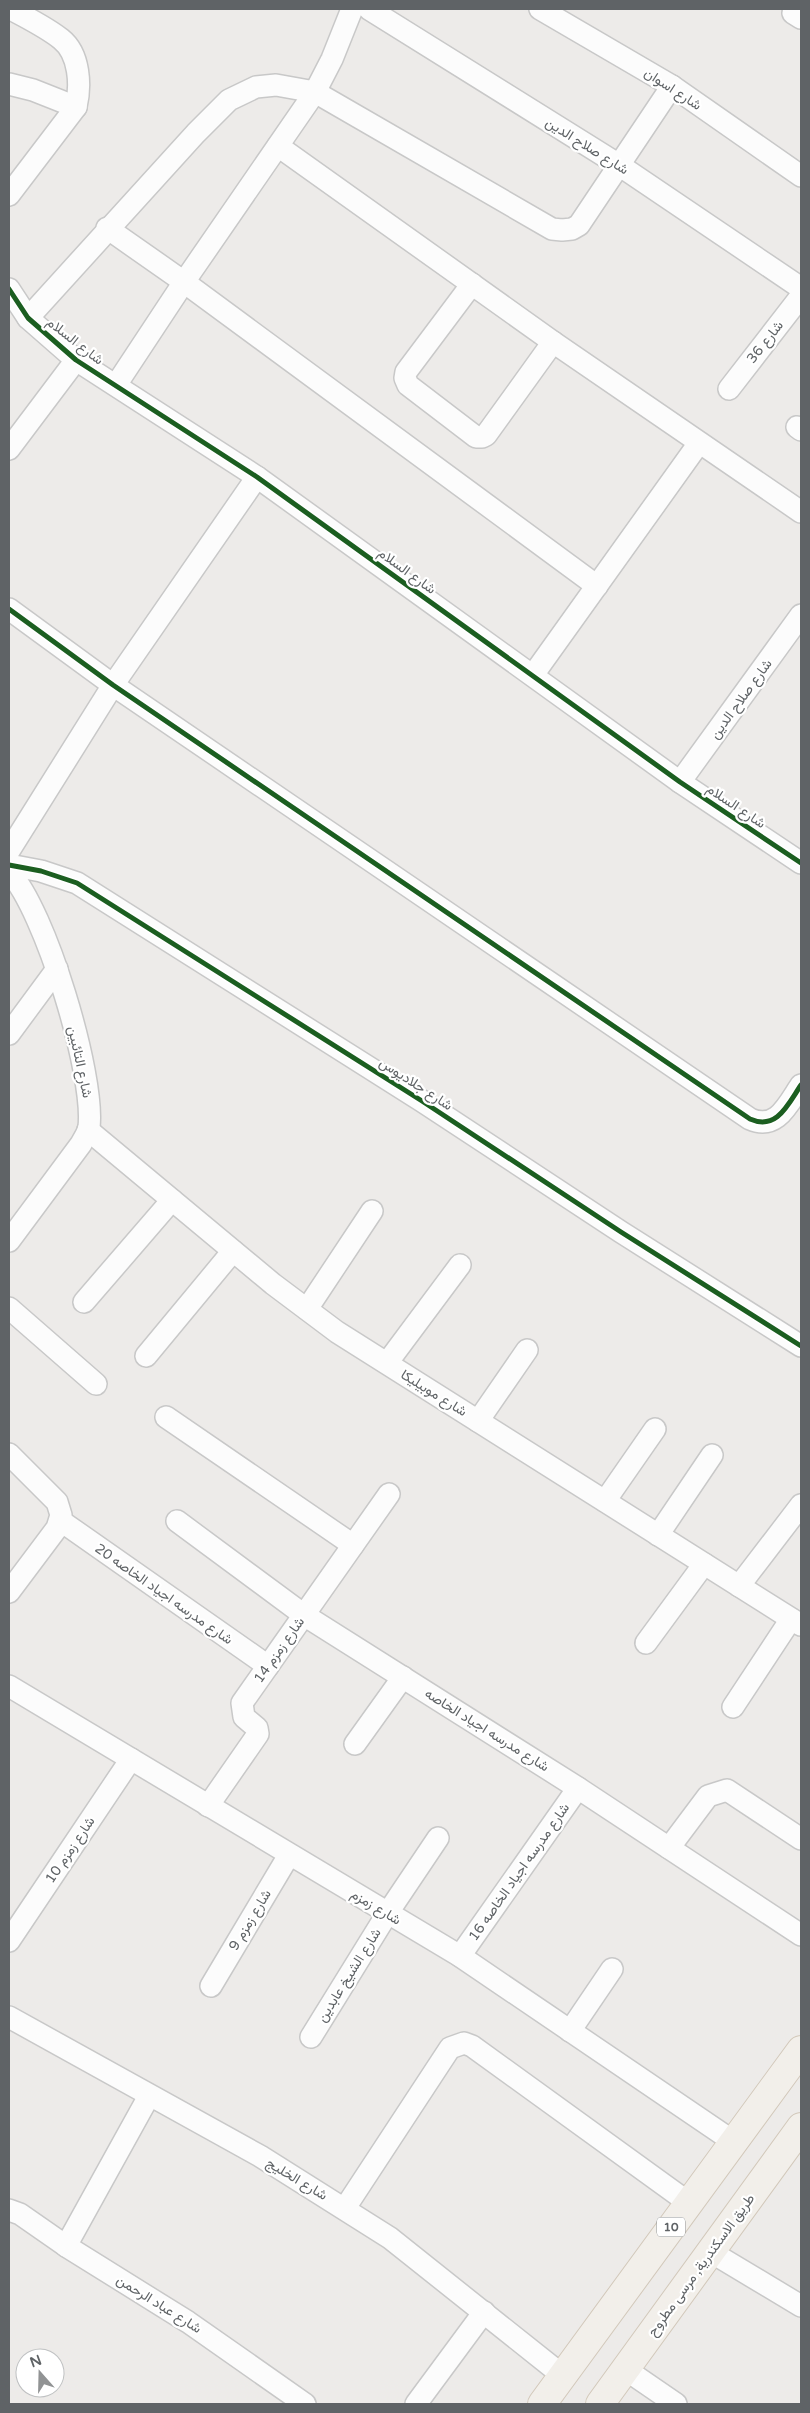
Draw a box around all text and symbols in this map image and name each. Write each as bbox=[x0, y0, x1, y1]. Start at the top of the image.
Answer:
street label: شارع اسوان bbox=[640, 64, 705, 116]
street label: شارع صلاح الدين bbox=[541, 114, 632, 180]
street label: شارع السلام bbox=[42, 313, 107, 370]
street label: شارع 36 bbox=[743, 317, 788, 368]
street label: شارع السلام bbox=[373, 544, 439, 599]
street label: شارع صلاح الدين bbox=[706, 656, 777, 743]
street label: شارع السلام bbox=[702, 780, 769, 834]
street label: شارع التائبين bbox=[62, 1025, 96, 1100]
street label: شارع جلاديوس bbox=[375, 1054, 456, 1116]
street label: شارع موبيليكا bbox=[397, 1366, 470, 1422]
street label: شارع مدرسه اجياد الخاصه 20 bbox=[90, 1540, 236, 1650]
street label: شارع زمزم 14 bbox=[250, 1614, 310, 1687]
street label: شارع مدرسه اجياد الخاصه bbox=[421, 1685, 552, 1777]
street label: شارع مدرسه اجياد الخاصه 16 bbox=[465, 1800, 575, 1946]
street label: شارع زمزم 10 bbox=[41, 1813, 100, 1888]
street label: شارع زمزم bbox=[347, 1885, 404, 1930]
street label: شارع زمزم 9 bbox=[225, 1886, 277, 1955]
street label: شارع الشيخ عابدين bbox=[313, 1925, 386, 2026]
street label: شارع الخليج bbox=[262, 2154, 331, 2206]
street label: طريق الاسكندرية, مرسى مطروح bbox=[644, 2190, 760, 2341]
road number: 10 bbox=[657, 2218, 685, 2236]
street label: شارع عباد الرحمن bbox=[112, 2271, 205, 2339]
north arrow bbox=[15, 2348, 65, 2398]
text: N bbox=[28, 2351, 44, 2371]

